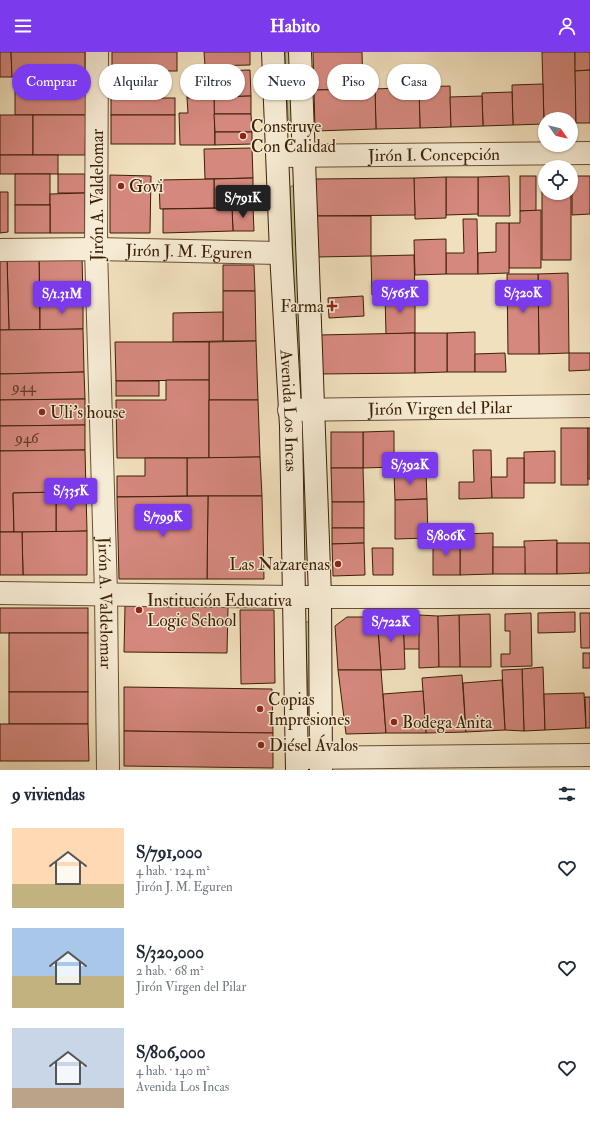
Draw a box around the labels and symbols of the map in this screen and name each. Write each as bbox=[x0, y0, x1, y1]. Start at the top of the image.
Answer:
north arrow bbox=[538, 112, 578, 152]
place label: Construye Con Calidad bbox=[251, 116, 337, 157]
street label: Jirón A. Valdelomar bbox=[87, 128, 109, 262]
marker: Construye Con Calidad bbox=[238, 131, 248, 141]
street label: Jirón I. Concepción bbox=[367, 143, 500, 167]
place label: Govi bbox=[129, 176, 164, 197]
marker: Govi bbox=[116, 181, 126, 191]
pin: S/791K bbox=[210, 185, 276, 219]
street label: Jirón J. M. Eguren bbox=[124, 239, 253, 263]
pin: S/565K bbox=[367, 280, 433, 314]
pin: S/320K bbox=[490, 280, 556, 314]
pin: S/1.31M bbox=[25, 281, 99, 315]
place label: Farma bbox=[280, 296, 325, 317]
marker: Farma bbox=[327, 301, 337, 311]
street label: Avenida Los Incas bbox=[276, 348, 302, 472]
house number: 944 bbox=[11, 378, 37, 397]
street label: Jirón Virgen del Pilar bbox=[367, 397, 513, 420]
place label: Uli's house bbox=[50, 402, 125, 423]
marker: Uli's house bbox=[37, 407, 47, 417]
house number: 946 bbox=[14, 429, 40, 448]
pin: S/392K bbox=[377, 452, 443, 486]
pin: S/335K bbox=[38, 478, 104, 512]
pin: S/799K bbox=[130, 504, 196, 538]
pin: S/806K bbox=[413, 523, 479, 557]
street label: Jirón A. Valdelomar bbox=[93, 535, 117, 670]
place label: Las Nazarenas bbox=[229, 554, 330, 575]
marker: Las Nazarenas bbox=[333, 559, 343, 569]
place label: Institución Educativa Logic School bbox=[147, 590, 293, 631]
marker: Institución Educativa Logic School bbox=[134, 605, 144, 615]
pin: S/722K bbox=[358, 609, 424, 643]
place label: Copias Impresiones bbox=[268, 689, 350, 731]
marker: Copias Impresiones bbox=[255, 704, 265, 714]
place label: Bodega Anita bbox=[402, 712, 493, 733]
marker: Bodega Anita bbox=[389, 717, 399, 727]
place label: Diésel Ávalos bbox=[269, 734, 358, 756]
marker: Diésel Ávalos bbox=[256, 740, 266, 750]

